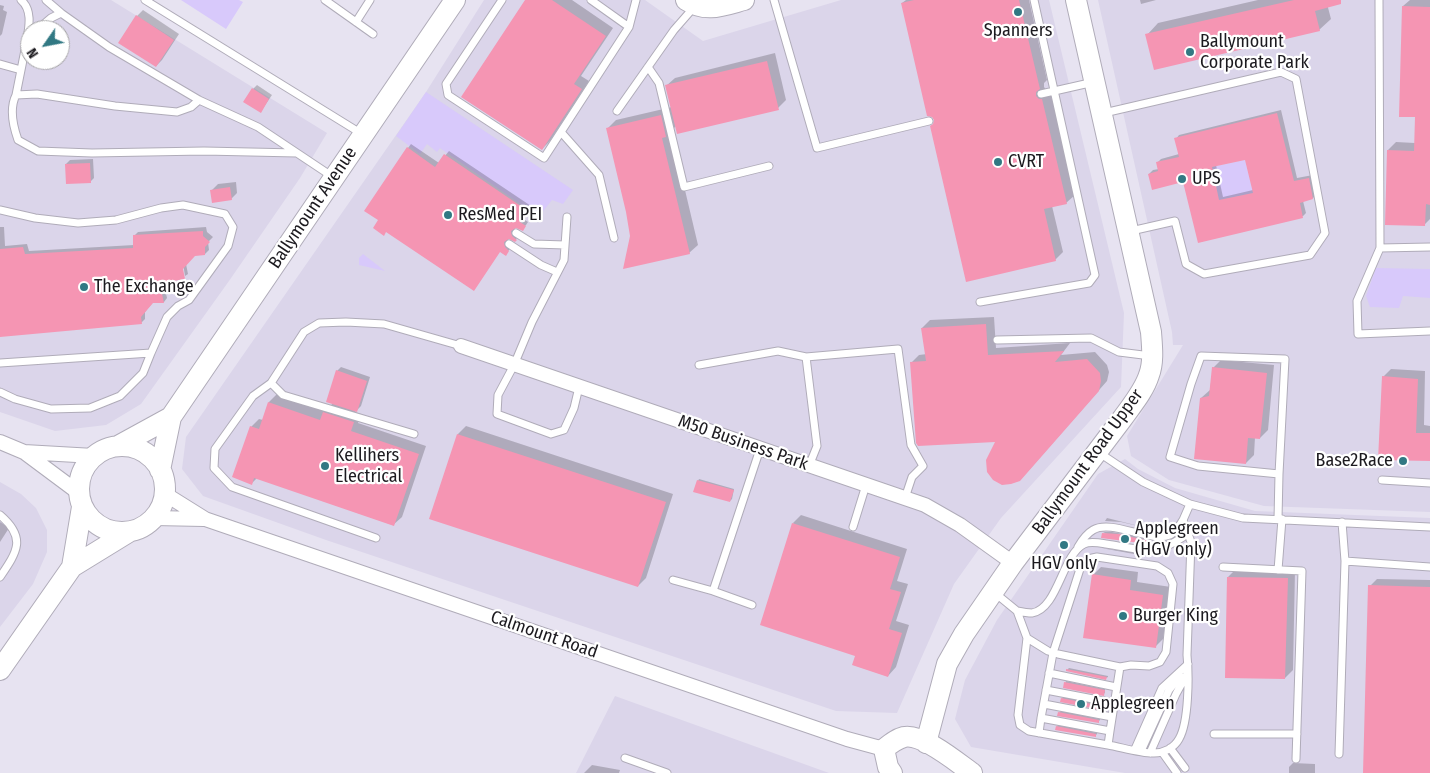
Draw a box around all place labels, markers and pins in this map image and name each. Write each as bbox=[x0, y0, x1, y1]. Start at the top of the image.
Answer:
marker: Spanners bbox=[1012, 6, 1024, 18]
place label: Spanners bbox=[984, 20, 1052, 42]
place label: Ballymount Corporate Park bbox=[1200, 31, 1309, 74]
marker: Ballymount Corporate Park bbox=[1184, 46, 1196, 58]
place label: CVRT bbox=[1008, 151, 1044, 173]
marker: CVRT bbox=[992, 156, 1004, 168]
place label: UPS bbox=[1192, 168, 1221, 190]
marker: UPS bbox=[1176, 173, 1188, 185]
place label: ResMed PEI bbox=[458, 204, 542, 226]
marker: ResMed PEI bbox=[442, 209, 454, 221]
place label: The Exchange bbox=[94, 276, 194, 298]
marker: The Exchange bbox=[78, 281, 90, 293]
place label: Kellihers Electrical bbox=[335, 445, 402, 488]
place label: Base2Race bbox=[1316, 450, 1393, 472]
marker: Base2Race bbox=[1397, 455, 1409, 467]
marker: Kellihers Electrical bbox=[319, 460, 331, 472]
place label: Applegreen (HGV only) bbox=[1135, 518, 1219, 560]
marker: Applegreen (HGV only) bbox=[1119, 533, 1131, 545]
marker: HGV only bbox=[1058, 539, 1070, 551]
place label: HGV only bbox=[1031, 553, 1097, 575]
place label: Burger King bbox=[1133, 605, 1218, 627]
marker: Burger King bbox=[1117, 610, 1129, 622]
place label: Applegreen bbox=[1091, 693, 1175, 715]
marker: Applegreen bbox=[1075, 698, 1087, 710]

